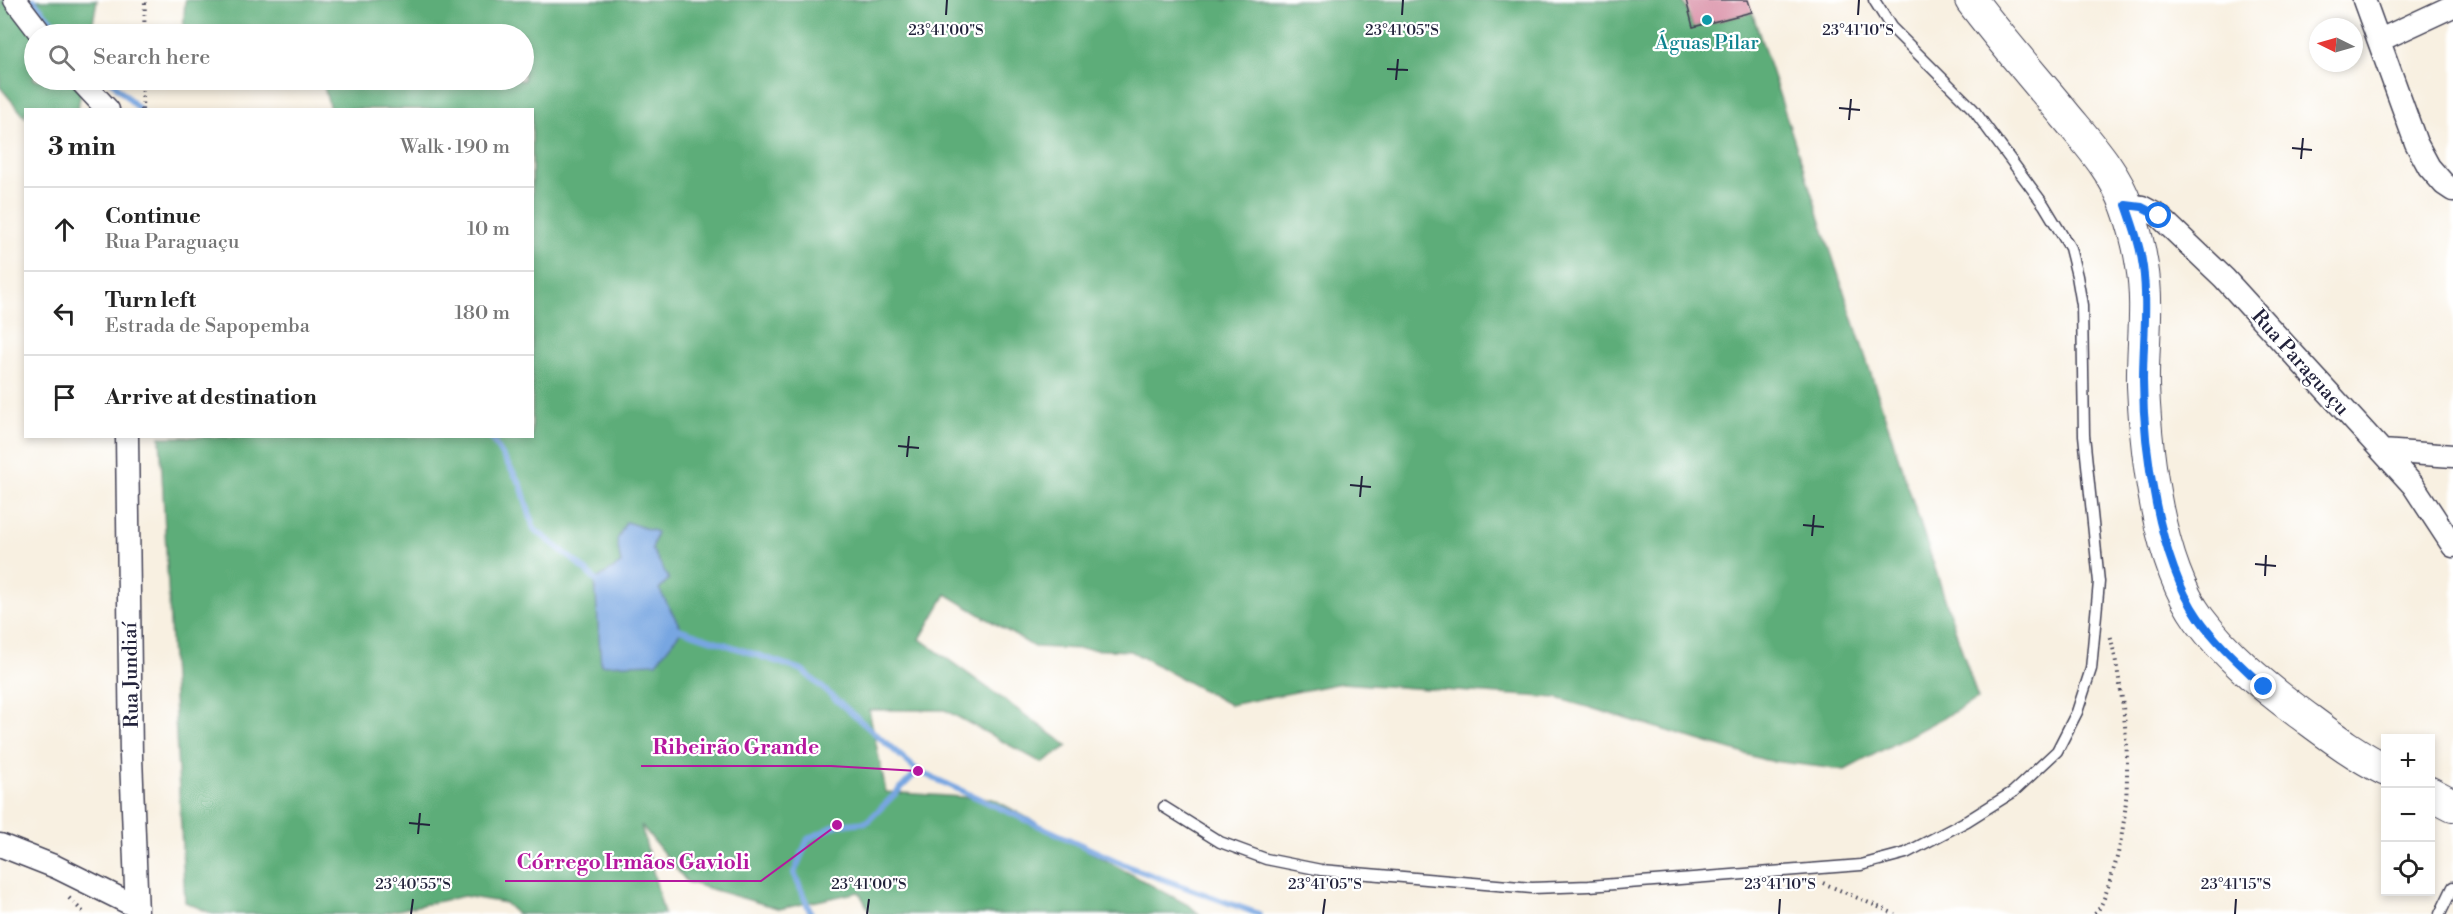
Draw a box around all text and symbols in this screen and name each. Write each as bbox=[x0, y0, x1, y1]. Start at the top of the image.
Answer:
marker: Águas Pilar bbox=[1700, 13, 1714, 27]
north arrow bbox=[2309, 18, 2363, 72]
text: 23°41'00"S bbox=[908, 21, 984, 40]
text: 23°41'05"S bbox=[1365, 21, 1439, 40]
text: 23°41'10"S bbox=[1822, 21, 1894, 40]
search box bbox=[24, 24, 534, 90]
place label: Águas Pilar bbox=[1654, 30, 1759, 56]
icon: search bbox=[45, 41, 78, 74]
text: Search here bbox=[93, 44, 210, 71]
text: 3 min bbox=[48, 131, 116, 163]
text: Walk · 190 m bbox=[400, 135, 510, 160]
route start bbox=[2145, 202, 2171, 228]
text: Continue bbox=[105, 203, 201, 230]
icon: ahead bbox=[48, 213, 81, 246]
text: 10 m bbox=[467, 217, 510, 242]
text: Rua Paraguaçu bbox=[105, 230, 239, 255]
text: Turn left bbox=[105, 287, 196, 314]
icon: left bbox=[48, 297, 81, 330]
text: 180 m bbox=[455, 301, 510, 326]
street label: Rua Paraguaçu bbox=[2246, 305, 2355, 422]
text: Estrada de Sapopemba bbox=[105, 314, 310, 339]
icon: arrive bbox=[48, 381, 81, 414]
text: Arrive at destination bbox=[105, 384, 317, 411]
street label: Rua Jundiaí bbox=[118, 620, 145, 728]
route end bbox=[2250, 673, 2276, 699]
callout: Ribeirão Grande bbox=[641, 727, 831, 766]
map controls bbox=[2381, 734, 2435, 896]
button: + bbox=[2381, 734, 2435, 788]
text: Ribeirão Grande bbox=[653, 735, 819, 761]
button: − bbox=[2381, 788, 2435, 842]
callout: Córrego Irmãos Gavioli bbox=[505, 842, 761, 881]
button: locate bbox=[2381, 842, 2435, 896]
text: Córrego Irmãos Gavioli bbox=[517, 850, 750, 876]
text: 23°40'55"S bbox=[375, 875, 451, 894]
text: 23°41'00"S bbox=[831, 875, 907, 894]
text: 23°41'05"S bbox=[1288, 875, 1362, 894]
text: 23°41'10"S bbox=[1744, 875, 1816, 894]
text: 23°41'15"S bbox=[2201, 875, 2271, 894]

